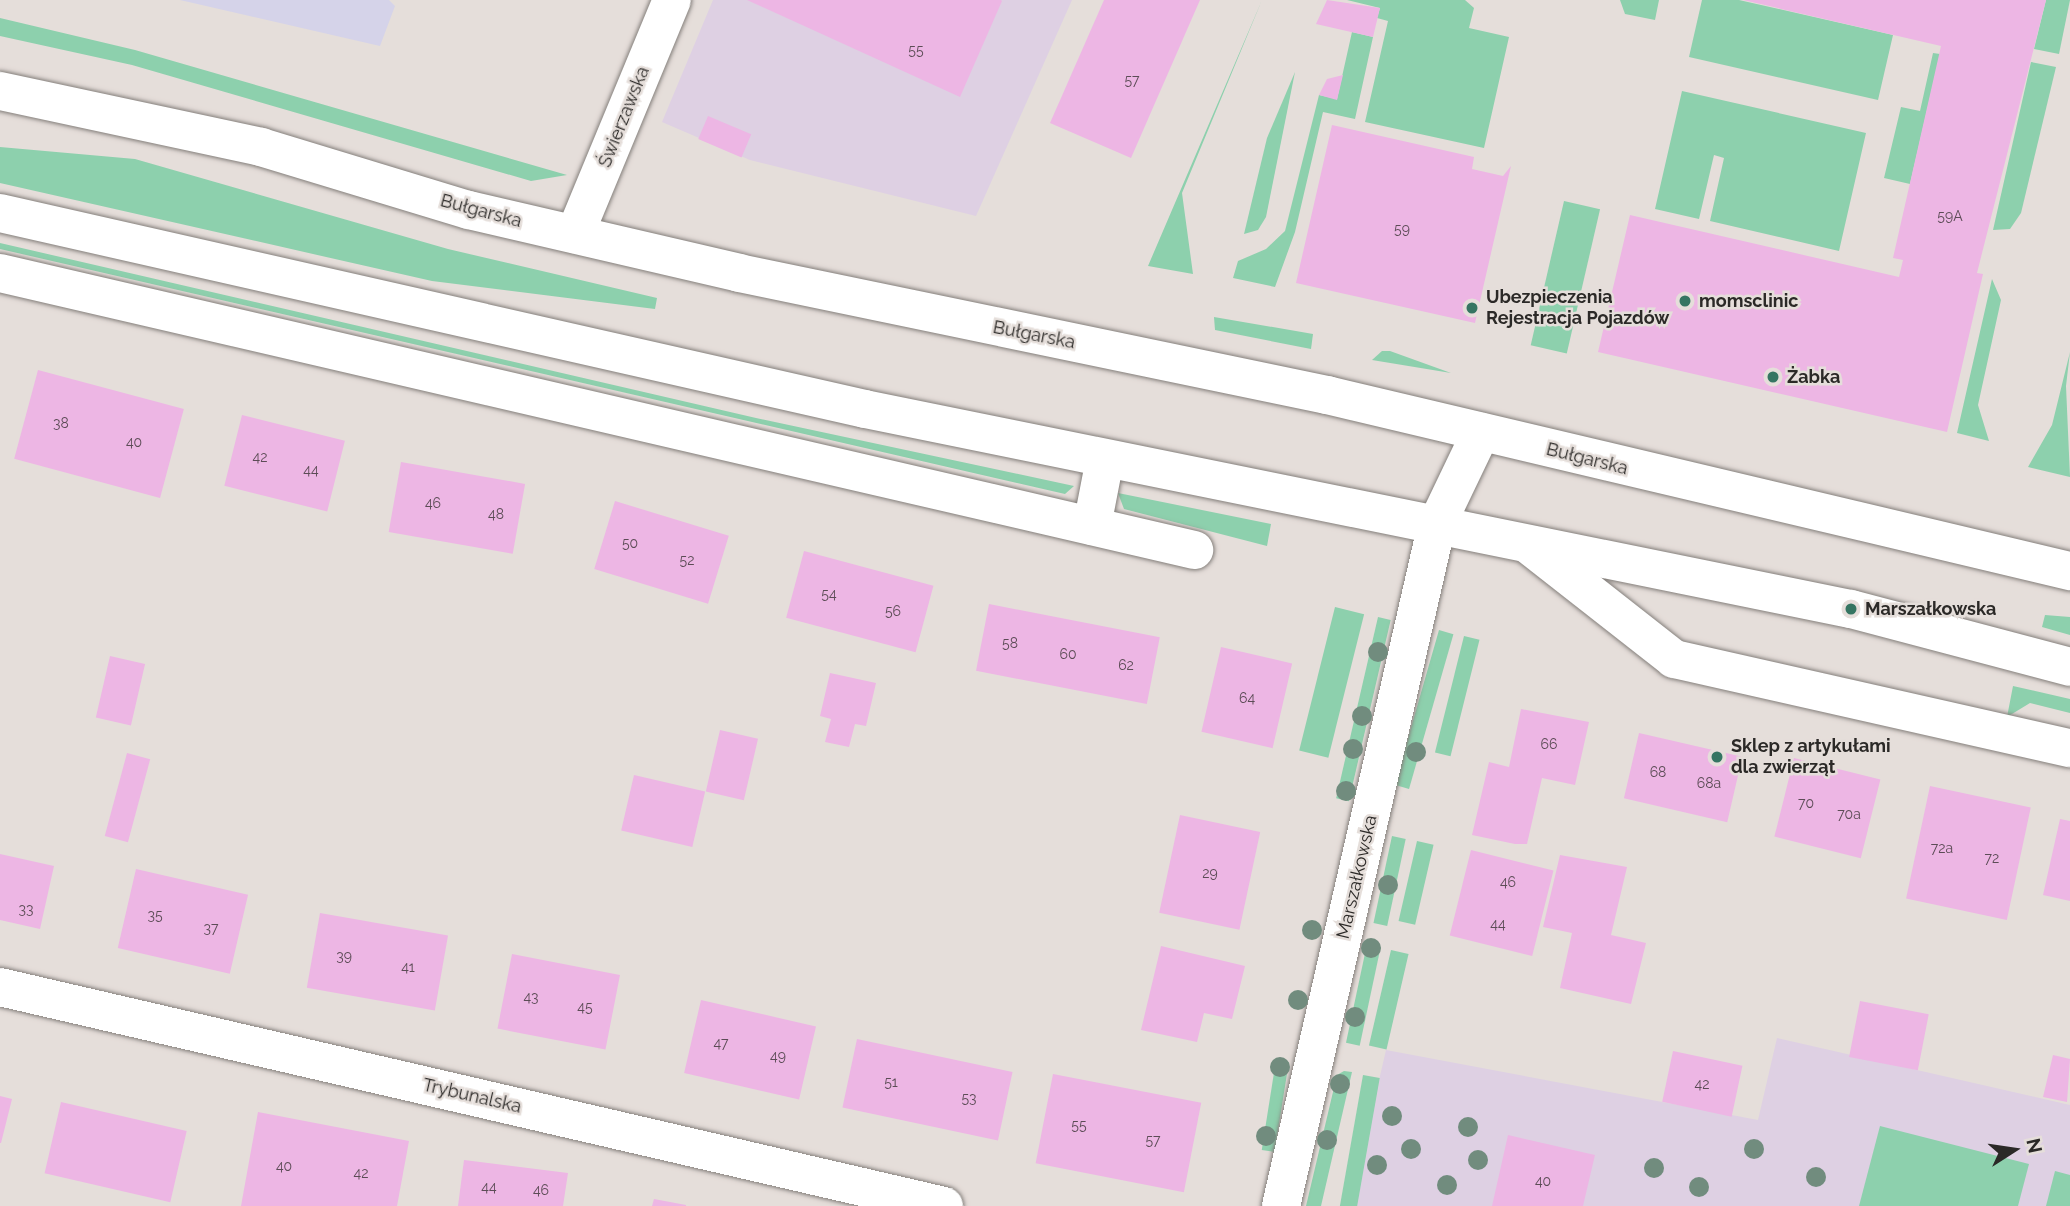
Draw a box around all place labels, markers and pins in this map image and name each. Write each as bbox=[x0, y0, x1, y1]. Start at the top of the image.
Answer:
place label: Ubezpieczenia Rejestracja Pojazdów bbox=[1486, 287, 1669, 330]
place label: momsclinic bbox=[1699, 290, 1798, 312]
marker: momsclinic bbox=[1677, 293, 1693, 309]
marker: Ubezpieczenia Rejestracja Pojazdów bbox=[1464, 300, 1480, 316]
place label: Żabka bbox=[1787, 366, 1840, 388]
marker: Żabka bbox=[1765, 369, 1781, 385]
place label: Marszałkowska bbox=[1865, 598, 1996, 620]
marker: Marszałkowska bbox=[1843, 601, 1859, 617]
place label: Sklep z artykułami dla zwierząt bbox=[1731, 736, 1891, 778]
marker: Sklep z artykułami dla zwierząt bbox=[1709, 749, 1725, 765]

